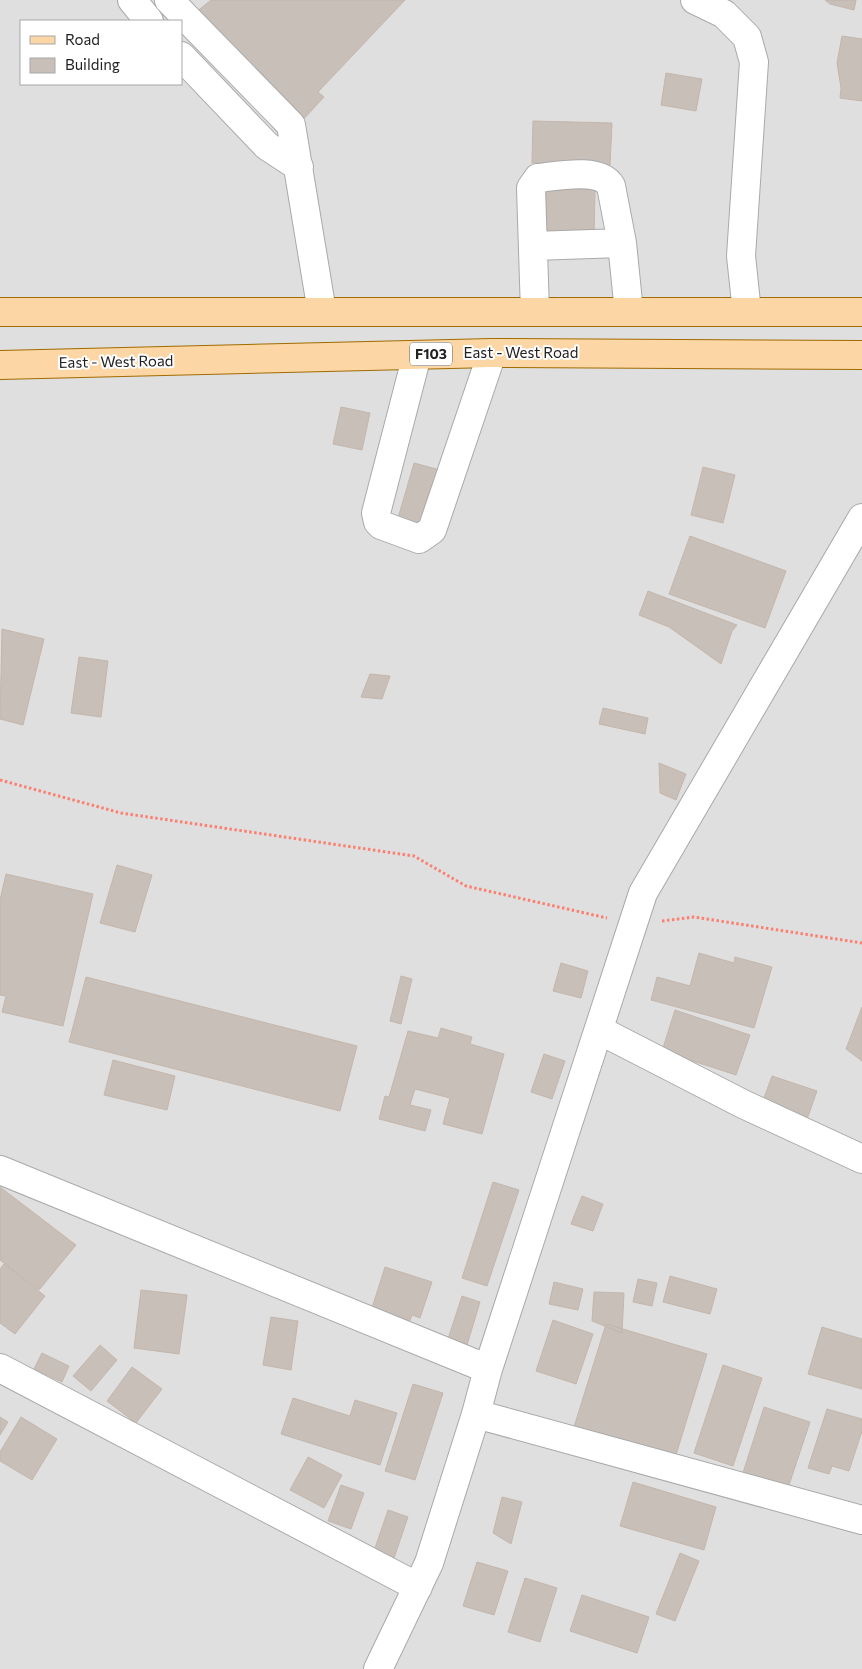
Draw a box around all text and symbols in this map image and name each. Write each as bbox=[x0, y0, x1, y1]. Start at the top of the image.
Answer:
legend bbox=[20, 20, 182, 85]
text: Road bbox=[65, 30, 100, 48]
text: Building bbox=[65, 55, 120, 73]
road number: F103 bbox=[410, 342, 452, 366]
street label: East - West Road bbox=[464, 343, 578, 361]
street label: East - West Road bbox=[58, 351, 174, 371]

